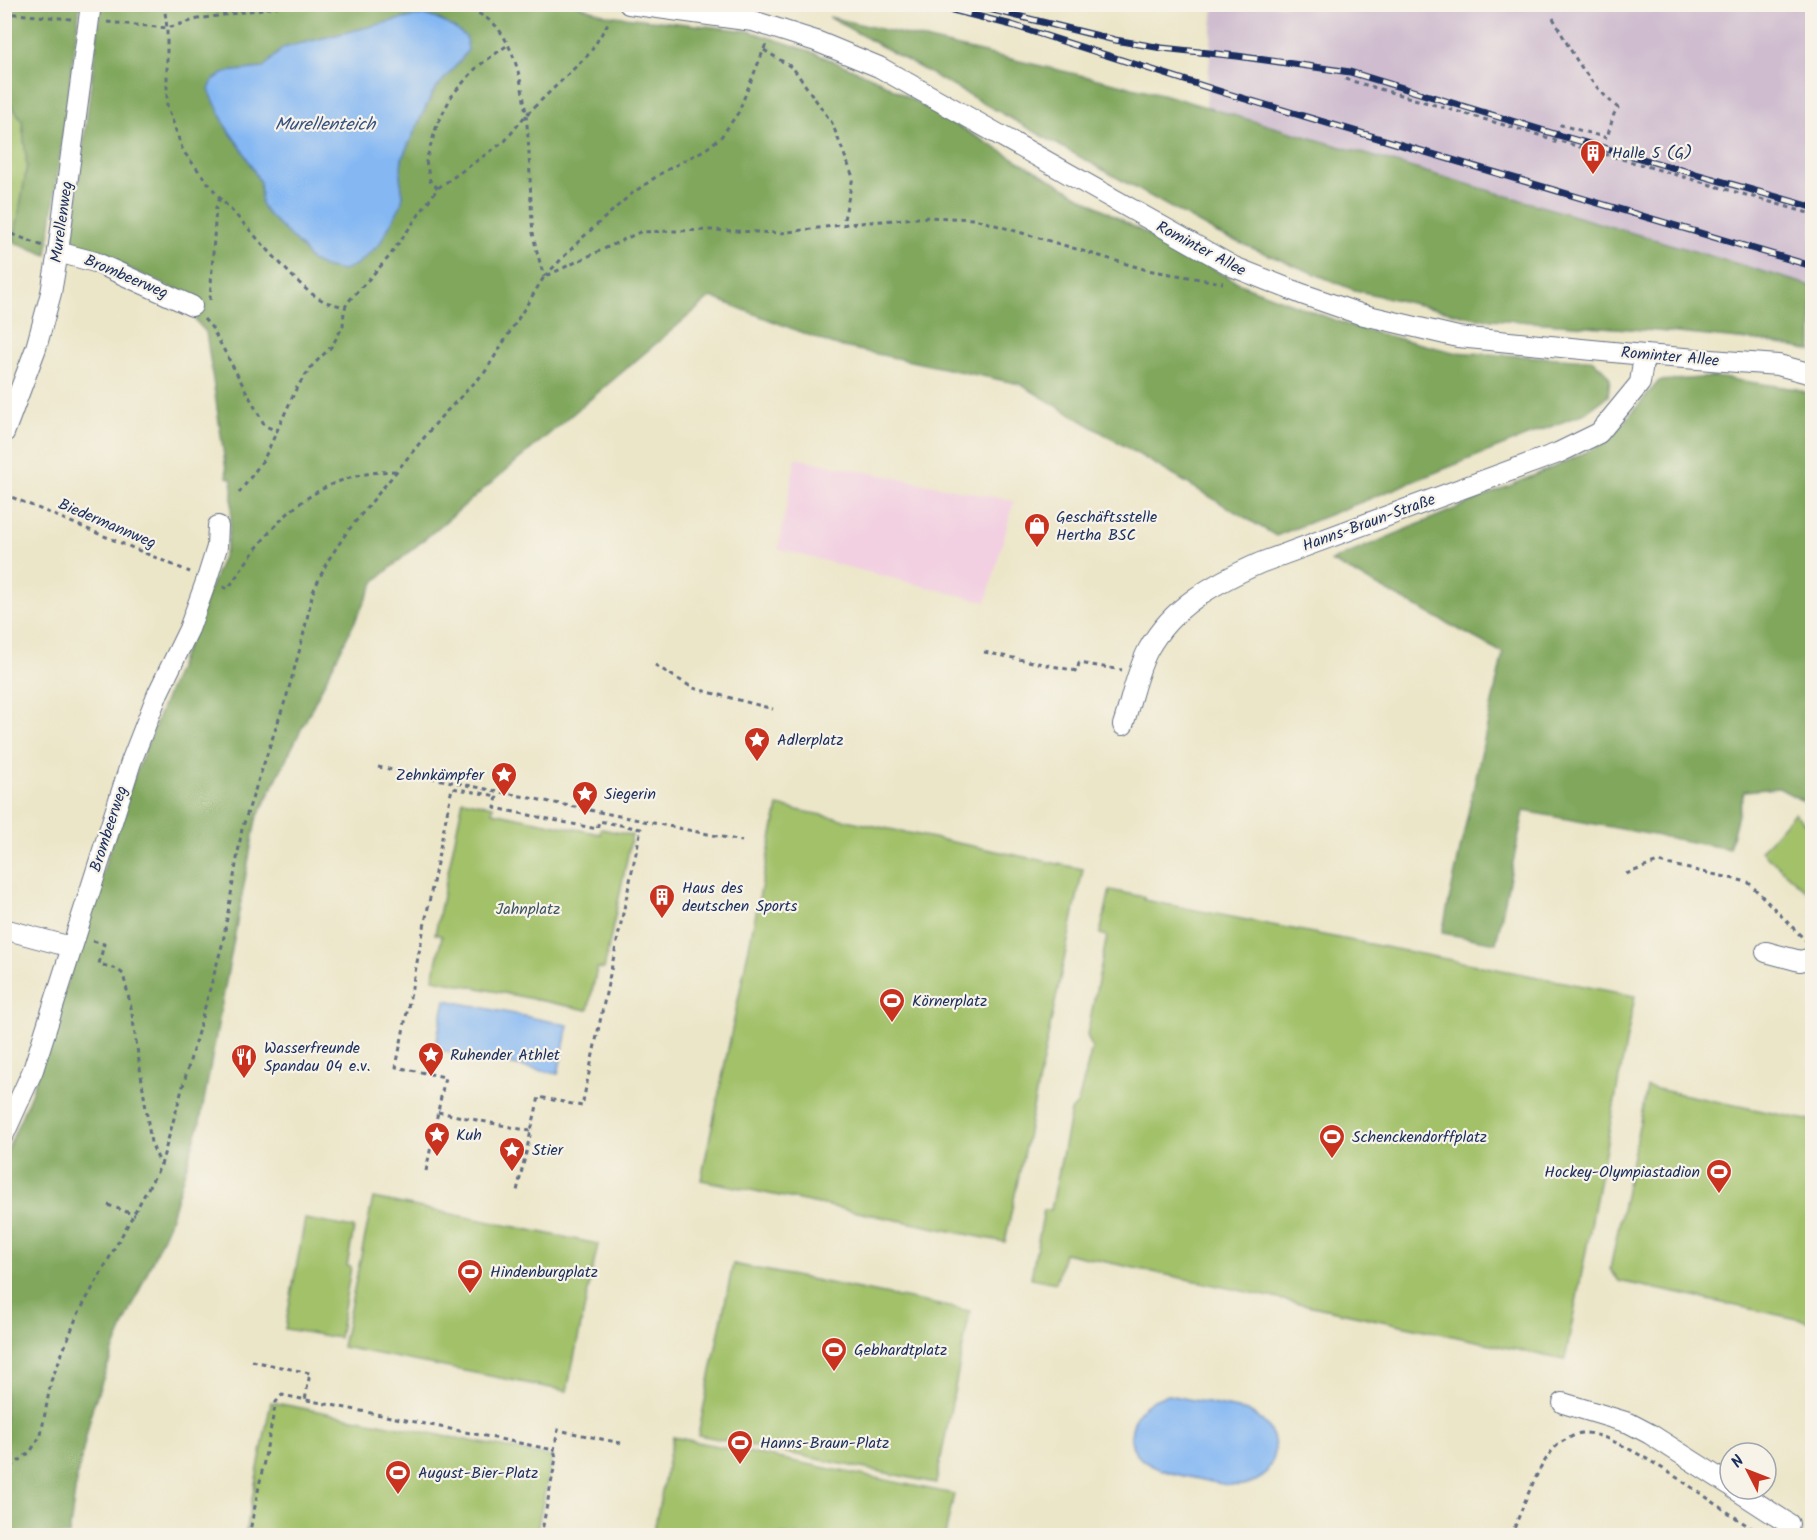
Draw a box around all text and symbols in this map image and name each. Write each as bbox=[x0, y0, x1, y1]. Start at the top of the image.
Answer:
water label: Murellenteich bbox=[275, 111, 377, 140]
building icon: Halle 5 (G) bbox=[1578, 138, 1608, 176]
place label: Halle 5 (G) bbox=[1612, 141, 1692, 166]
street label: Murellenweg bbox=[44, 180, 80, 264]
street label: Rominter Allee bbox=[1152, 215, 1250, 283]
street label: Brombeerweg bbox=[80, 248, 172, 306]
street label: Rominter Allee bbox=[1620, 340, 1720, 374]
street label: Hanns-Braun-Straße bbox=[1299, 487, 1439, 559]
street label: Biedermannweg bbox=[54, 492, 160, 556]
place label: Geschäftsstelle Hertha BSC bbox=[1056, 505, 1157, 548]
shop icon: Geschäftsstelle Hertha BSC bbox=[1022, 511, 1052, 549]
place icon: Adlerplatz bbox=[742, 725, 772, 763]
place label: Adlerplatz bbox=[777, 728, 843, 753]
place icon: Zehnkämpfer bbox=[489, 760, 519, 798]
place label: Zehnkämpfer bbox=[396, 763, 486, 788]
place icon: Siegerin bbox=[570, 779, 600, 817]
place label: Siegerin bbox=[604, 782, 656, 807]
street label: Brombeerweg bbox=[83, 783, 135, 875]
place label: Haus des deutschen Sports bbox=[682, 876, 798, 919]
building icon: Haus des deutschen Sports bbox=[647, 882, 677, 920]
park label: Jahnplatz bbox=[496, 897, 560, 922]
sports icon: Körnerplatz bbox=[877, 986, 907, 1024]
place label: Körnerplatz bbox=[912, 989, 987, 1014]
place label: Wasserfreunde Spandau 04 e.v. bbox=[264, 1036, 371, 1079]
place icon: Ruhender Athlet bbox=[416, 1040, 446, 1078]
restaurant icon: Wasserfreunde Spandau 04 e.v. bbox=[229, 1042, 259, 1080]
place label: Ruhender Athlet bbox=[450, 1043, 561, 1068]
place icon: Kuh bbox=[422, 1120, 452, 1158]
sports icon: Schenckendorffplatz bbox=[1317, 1122, 1347, 1160]
place label: Kuh bbox=[456, 1123, 482, 1148]
place label: Schenckendorffplatz bbox=[1352, 1125, 1487, 1150]
place icon: Stier bbox=[497, 1135, 527, 1173]
place label: Stier bbox=[532, 1138, 565, 1163]
sports icon: Hockey-Olympiastadion bbox=[1704, 1157, 1734, 1195]
place label: Hockey-Olympiastadion bbox=[1544, 1160, 1700, 1185]
sports icon: Hindenburgplatz bbox=[455, 1257, 485, 1295]
place label: Hindenburgplatz bbox=[490, 1260, 598, 1285]
sports icon: Gebhardtplatz bbox=[819, 1335, 849, 1373]
place label: Gebhardtplatz bbox=[854, 1338, 947, 1363]
sports icon: Hanns-Braun-Platz bbox=[725, 1428, 755, 1466]
place label: Hanns-Braun-Platz bbox=[760, 1431, 889, 1456]
north arrow bbox=[1718, 1441, 1778, 1501]
text: N bbox=[1725, 1450, 1751, 1474]
sports icon: August-Bier-Platz bbox=[383, 1458, 413, 1496]
place label: August-Bier-Platz bbox=[418, 1461, 538, 1486]

